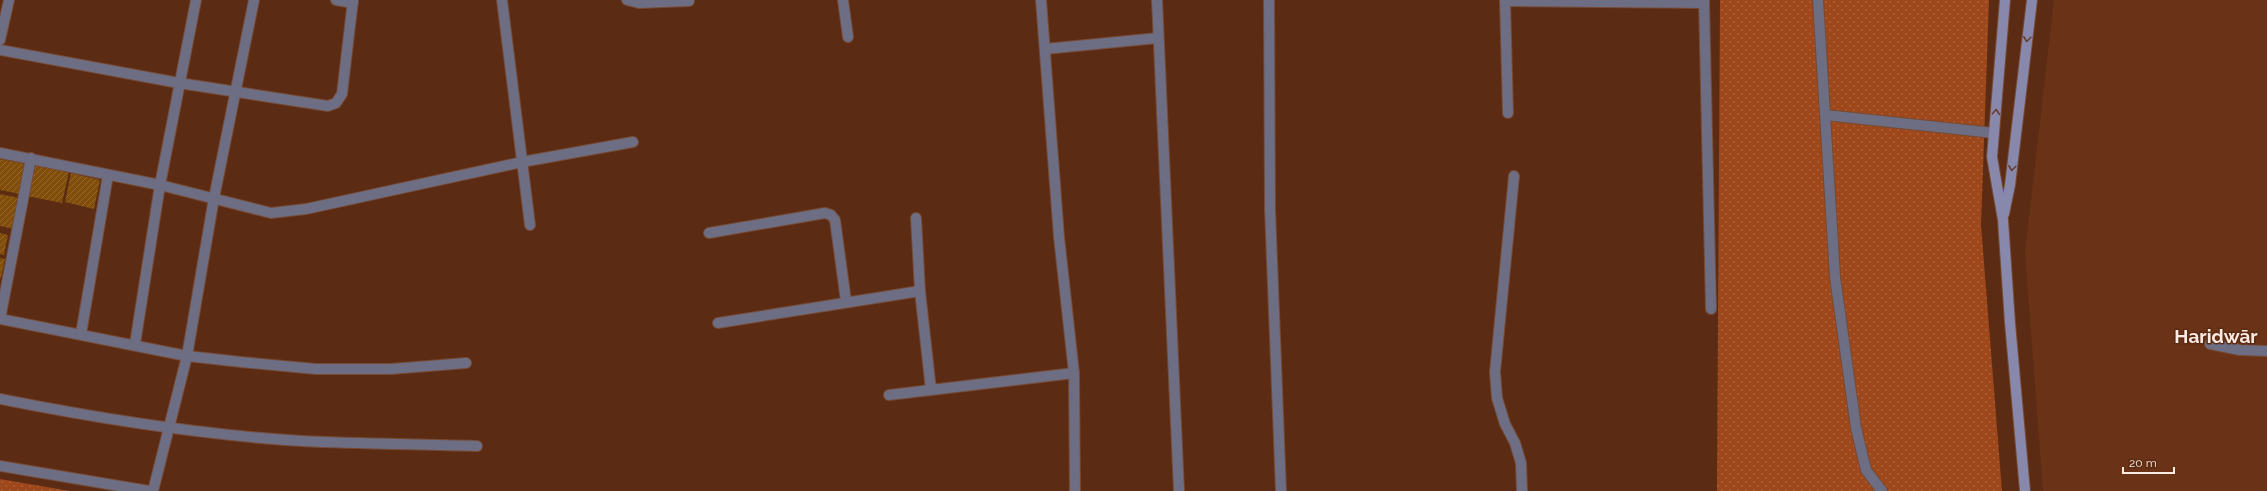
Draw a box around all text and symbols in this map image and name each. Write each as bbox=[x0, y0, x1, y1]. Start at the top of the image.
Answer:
one-way arrow bbox=[2023, 36, 2032, 42]
one-way arrow bbox=[1991, 109, 2000, 115]
one-way arrow bbox=[2008, 165, 2017, 171]
district label: Haridwār bbox=[2174, 325, 2258, 347]
scale bar bbox=[2123, 449, 2174, 475]
text: 20 m bbox=[2129, 456, 2157, 470]

